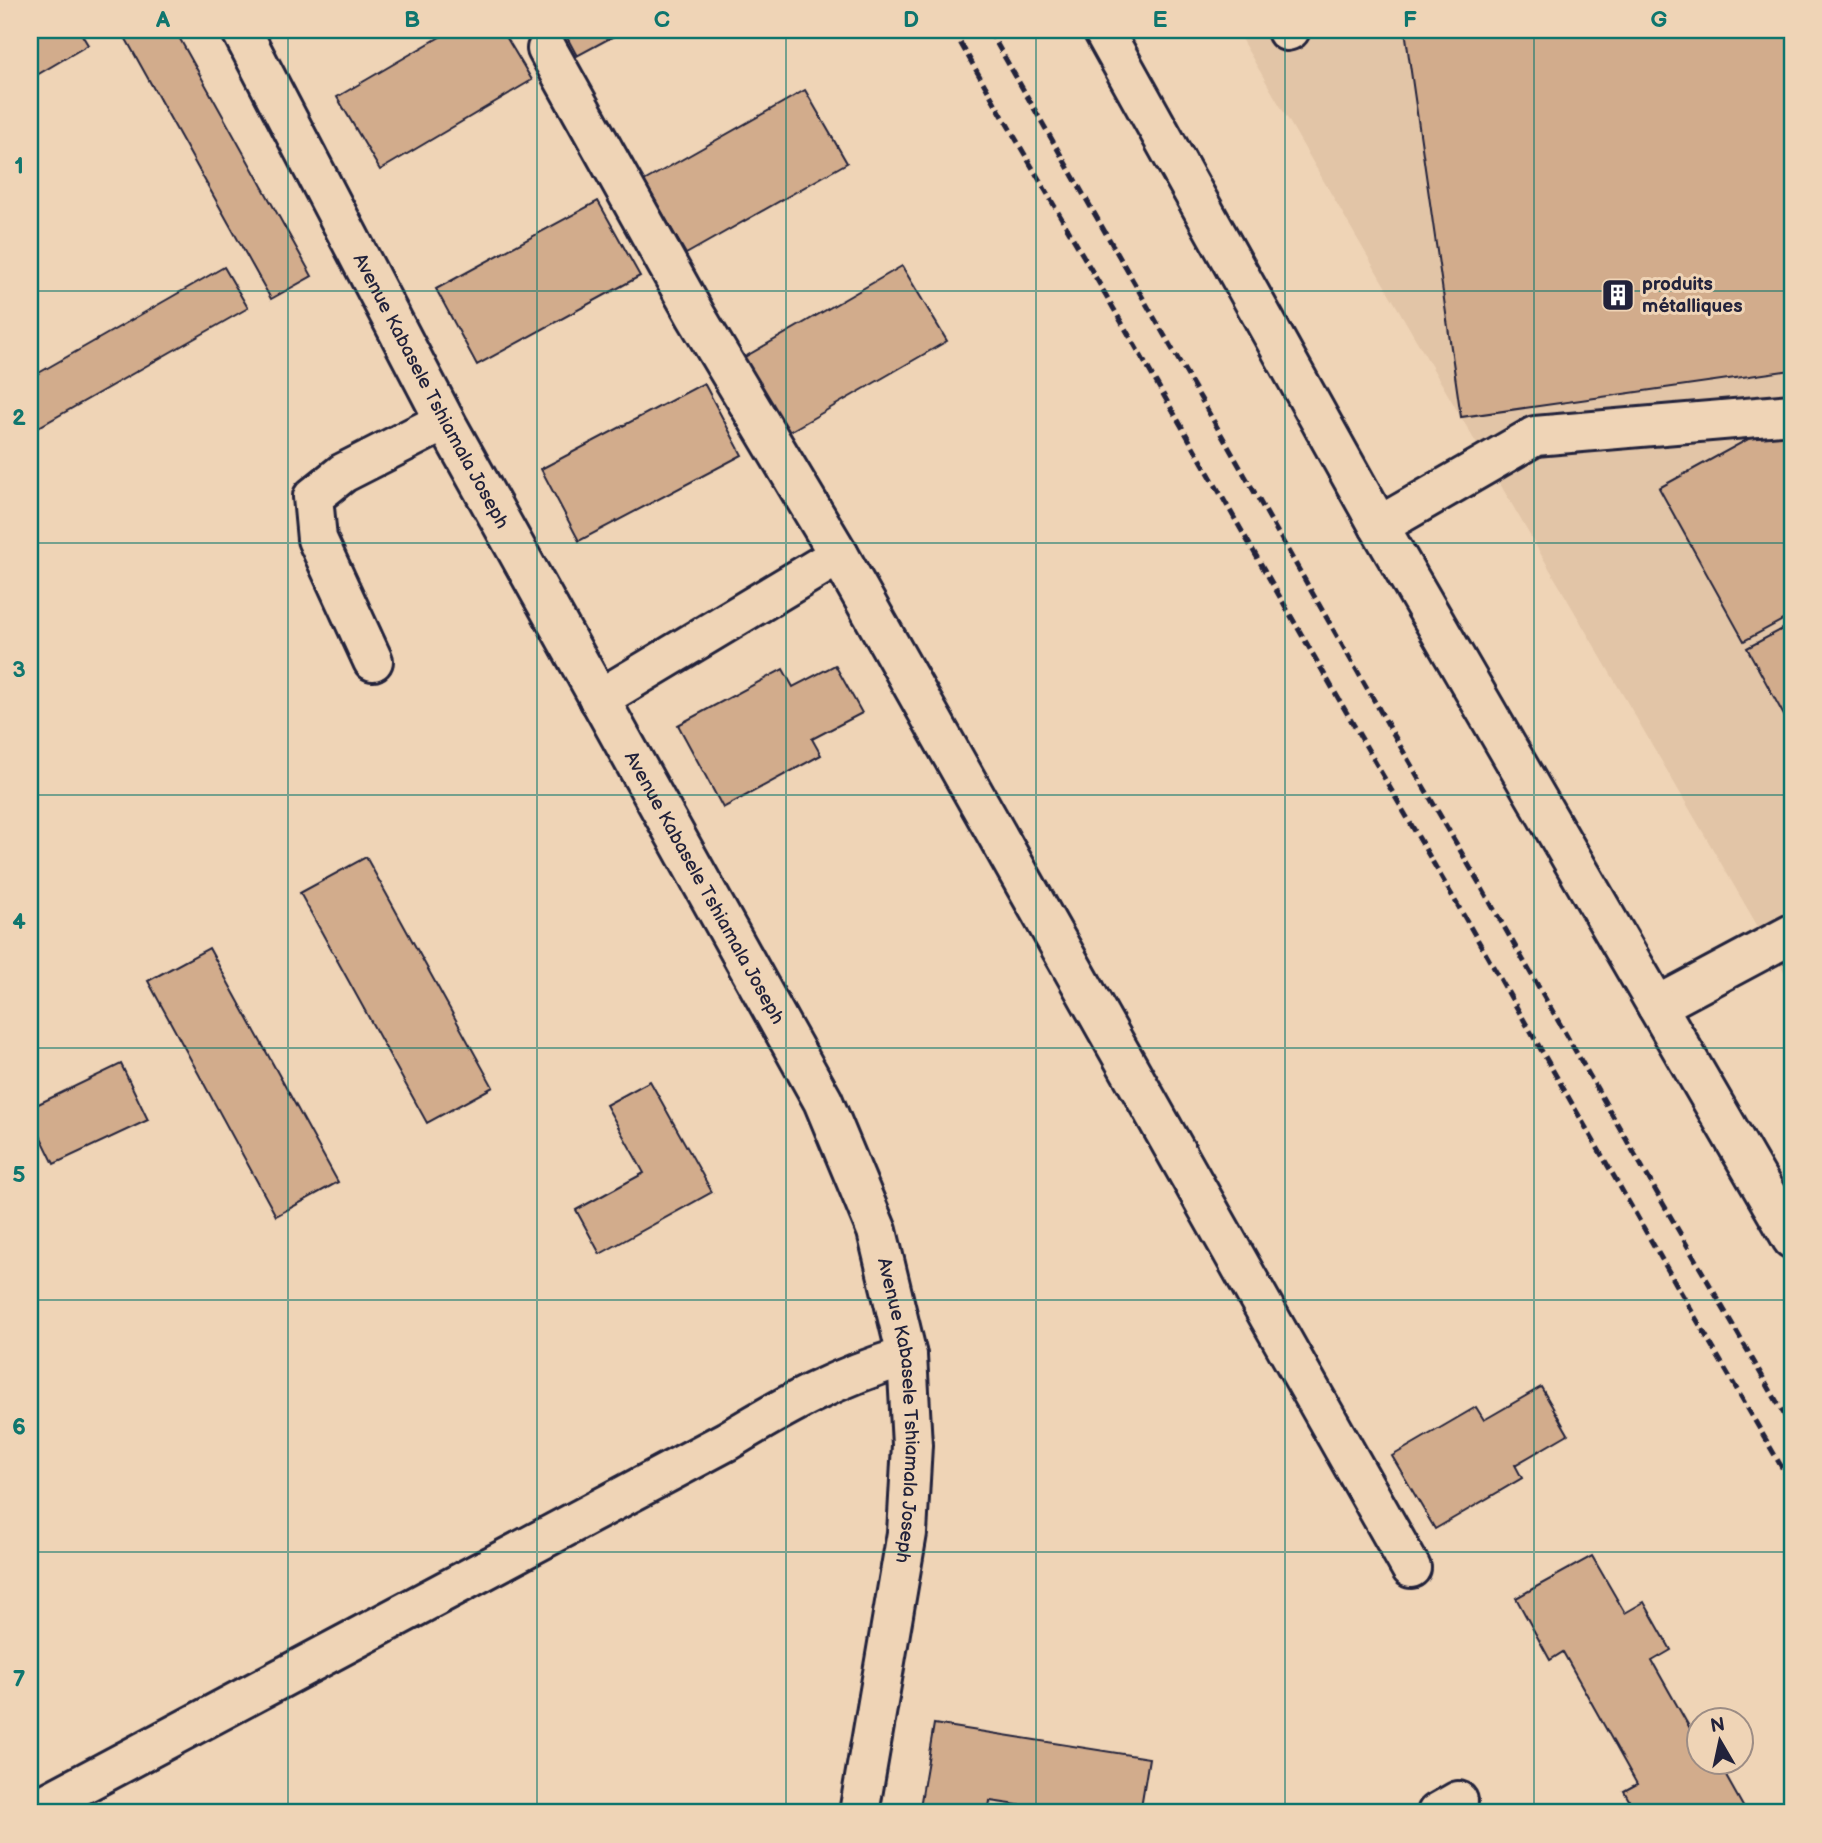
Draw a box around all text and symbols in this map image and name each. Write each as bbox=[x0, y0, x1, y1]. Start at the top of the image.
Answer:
text: A bbox=[155, 6, 171, 34]
text: B bbox=[404, 6, 420, 34]
text: C bbox=[654, 6, 670, 34]
text: D bbox=[903, 6, 919, 34]
text: E bbox=[1153, 6, 1168, 34]
text: F bbox=[1403, 6, 1417, 34]
text: G bbox=[1651, 6, 1668, 34]
text: 1 bbox=[14, 152, 24, 180]
street label: Avenue Kabasele Tshiamala Joseph bbox=[348, 250, 514, 533]
place label: produits métalliques bbox=[1642, 273, 1743, 318]
building icon: produits métalliques bbox=[1599, 276, 1637, 314]
text: 2 bbox=[12, 404, 26, 432]
text: 3 bbox=[12, 656, 26, 684]
street label: Avenue Kabasele Tshiamala Joseph bbox=[619, 747, 789, 1028]
text: 4 bbox=[12, 908, 26, 936]
text: 5 bbox=[12, 1161, 26, 1189]
street label: Avenue Kabasele Tshiamala Joseph bbox=[872, 1255, 923, 1565]
text: 6 bbox=[12, 1413, 26, 1441]
text: 7 bbox=[13, 1665, 26, 1693]
north arrow bbox=[1686, 1706, 1756, 1776]
text: N bbox=[1709, 1713, 1726, 1738]

